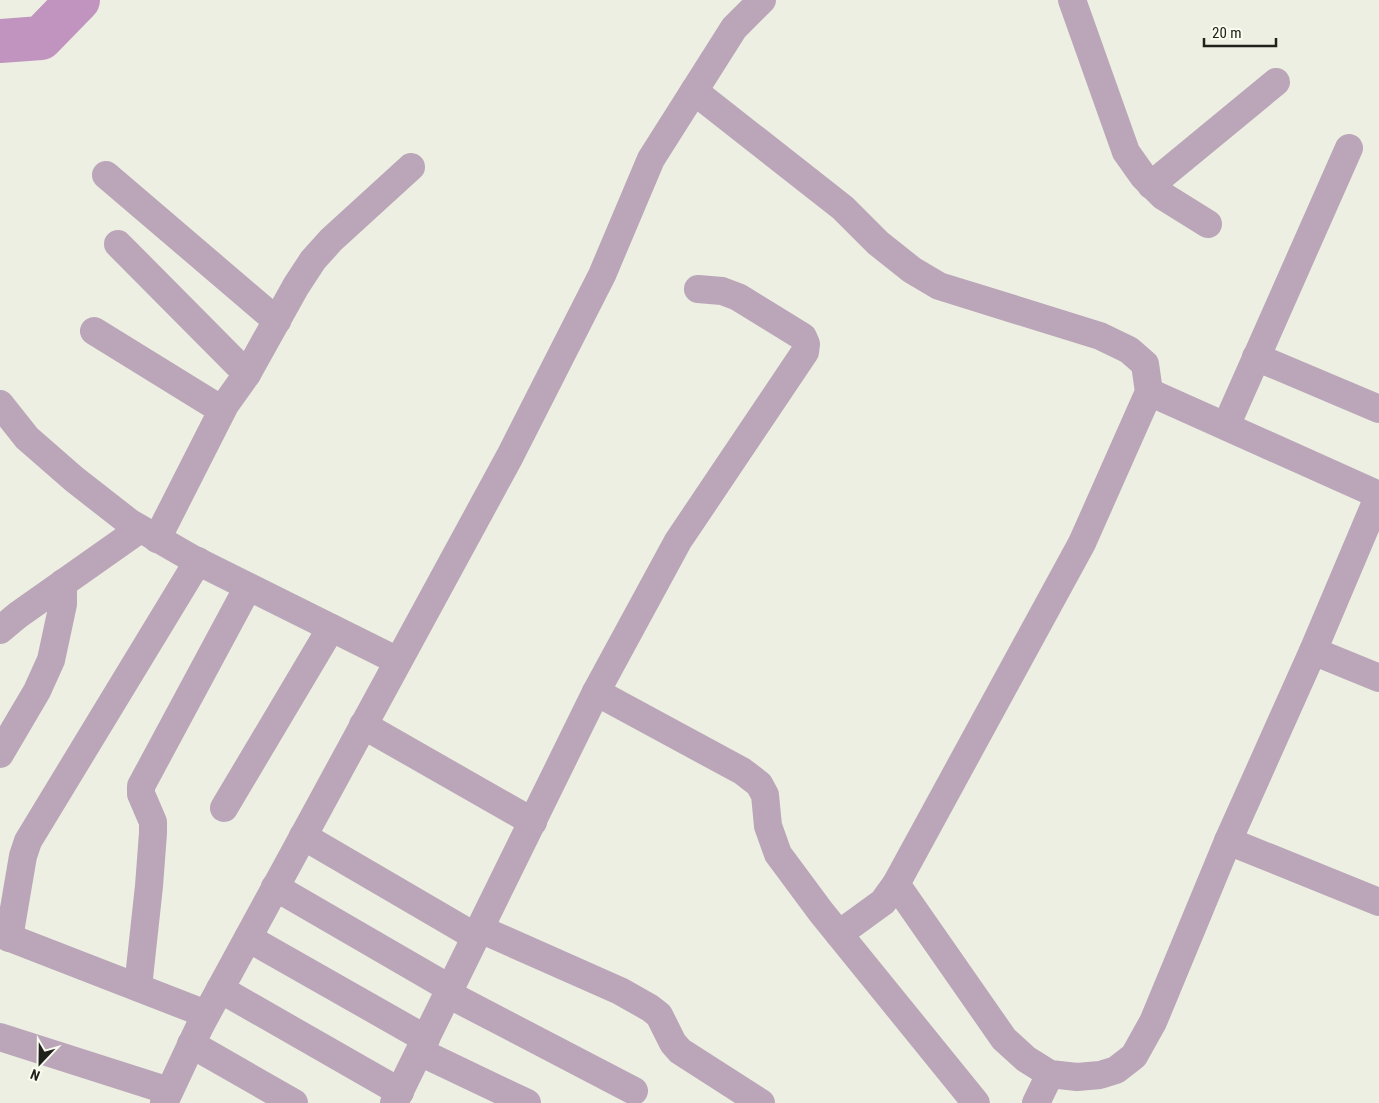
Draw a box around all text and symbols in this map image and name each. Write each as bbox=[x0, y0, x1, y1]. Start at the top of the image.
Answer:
scale bar bbox=[1204, 15, 1276, 47]
text: 20 m bbox=[1212, 24, 1242, 42]
north arrow bbox=[15, 1038, 65, 1088]
text: N bbox=[28, 1066, 42, 1084]

